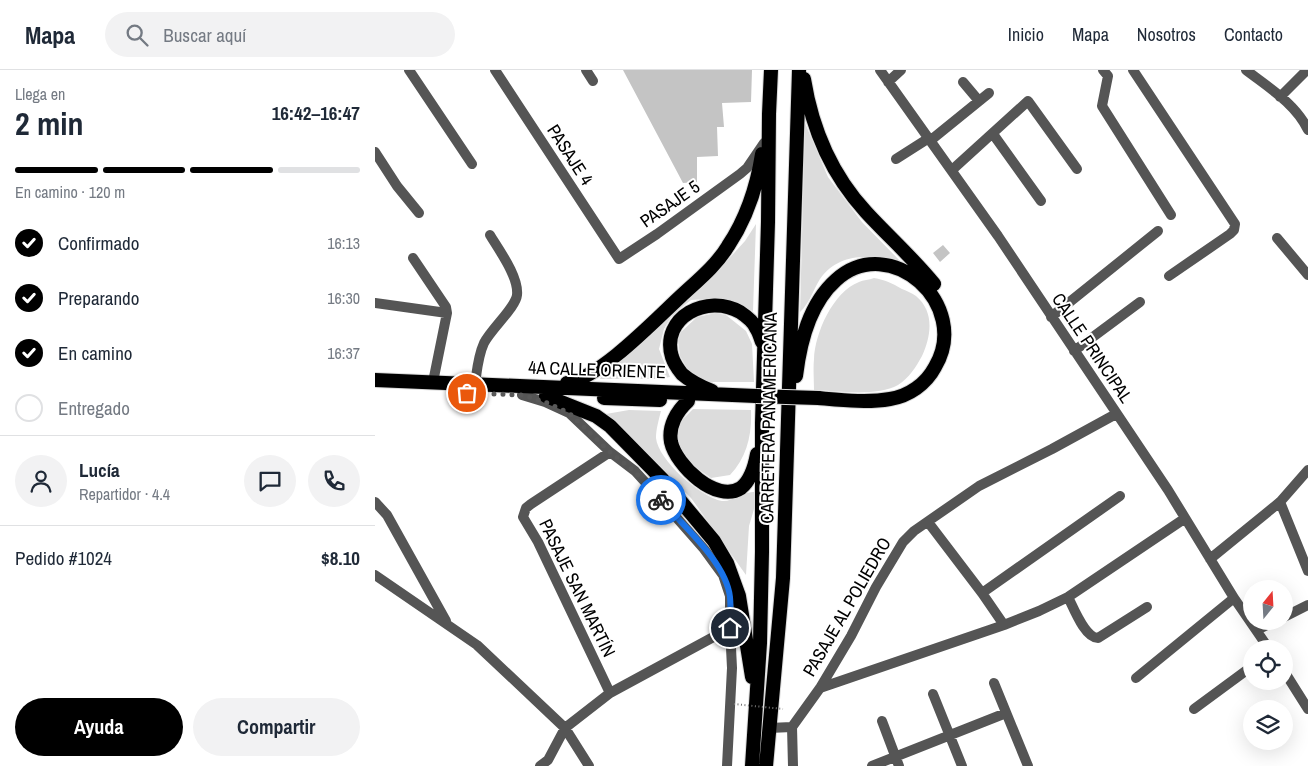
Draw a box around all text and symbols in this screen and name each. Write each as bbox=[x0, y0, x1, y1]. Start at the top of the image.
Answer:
search box bbox=[105, 12, 455, 57]
text: Mapa bbox=[25, 19, 75, 51]
icon: search bbox=[123, 21, 151, 49]
text: Buscar aquí bbox=[163, 22, 246, 48]
text: Inicio bbox=[1008, 22, 1044, 47]
text: Mapa bbox=[1072, 22, 1109, 47]
text: Nosotros bbox=[1137, 22, 1196, 47]
text: Contacto bbox=[1224, 22, 1283, 47]
text: Llega en bbox=[15, 83, 65, 105]
text: 16:42–16:47 bbox=[272, 100, 360, 126]
text: 2 min bbox=[15, 102, 84, 145]
street label: PASAJE 4 bbox=[541, 119, 599, 190]
street label: PASAJE 5 bbox=[635, 174, 705, 233]
text: En camino · 120 m bbox=[15, 181, 125, 203]
icon: check bbox=[15, 229, 43, 257]
text: Confirmado bbox=[58, 230, 139, 256]
text: 16:13 bbox=[327, 232, 360, 254]
icon: check bbox=[15, 284, 43, 312]
text: Preparando bbox=[58, 285, 139, 311]
text: 16:30 bbox=[327, 287, 360, 309]
street label: CALLE PRINCIPAL bbox=[1046, 288, 1138, 408]
street label: CARRETERA PANAMERICANA bbox=[754, 312, 783, 524]
icon: check bbox=[15, 339, 43, 367]
text: En camino bbox=[58, 340, 132, 366]
text: 16:37 bbox=[327, 342, 360, 364]
street label: 4A CALLE ORIENTE bbox=[528, 355, 666, 384]
pin bbox=[446, 372, 488, 414]
icon: bag bbox=[453, 379, 481, 407]
text: Entregado bbox=[58, 395, 130, 421]
button: person bbox=[15, 455, 67, 507]
button: chat bbox=[244, 455, 296, 507]
button: phone bbox=[308, 455, 360, 507]
text: Lucía bbox=[79, 457, 120, 483]
courier bbox=[636, 475, 686, 525]
text: Repartidor · 4.4 bbox=[79, 483, 170, 505]
icon: bike bbox=[647, 486, 675, 514]
street label: PASAJE SAN MARTÍN bbox=[533, 515, 622, 661]
street label: PASAJE AL POLIEDRO bbox=[797, 533, 897, 681]
text: Pedido #1024 bbox=[15, 545, 112, 571]
text: $8.10 bbox=[321, 545, 360, 571]
north arrow bbox=[1243, 580, 1293, 630]
map controls bbox=[1243, 580, 1293, 750]
pin bbox=[709, 607, 751, 649]
icon: home bbox=[716, 614, 744, 642]
button: locate bbox=[1243, 640, 1293, 690]
button: Ayuda bbox=[15, 698, 183, 756]
button: Compartir bbox=[193, 698, 360, 756]
button: layers bbox=[1243, 700, 1293, 750]

